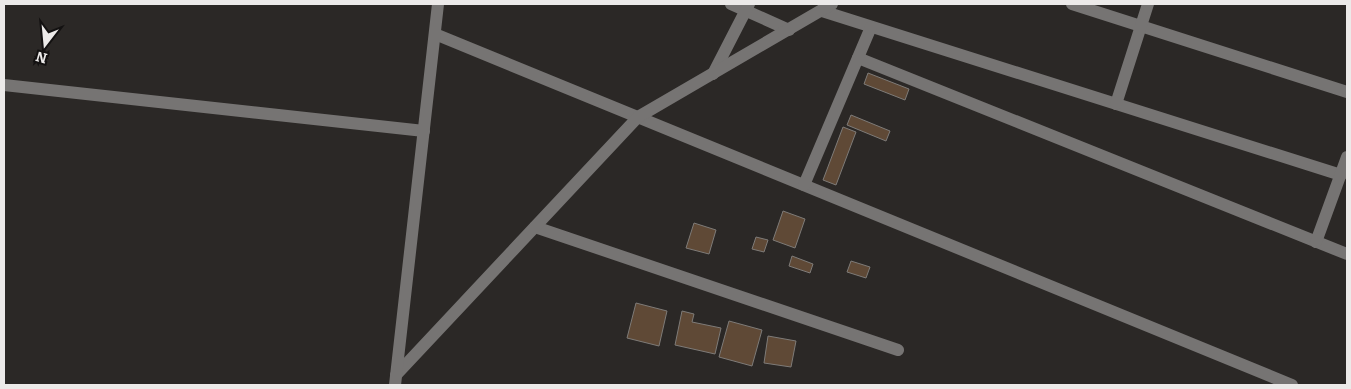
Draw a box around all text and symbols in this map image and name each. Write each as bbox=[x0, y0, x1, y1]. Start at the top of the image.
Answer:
north arrow bbox=[20, 20, 70, 70]
text: N bbox=[34, 47, 49, 67]

